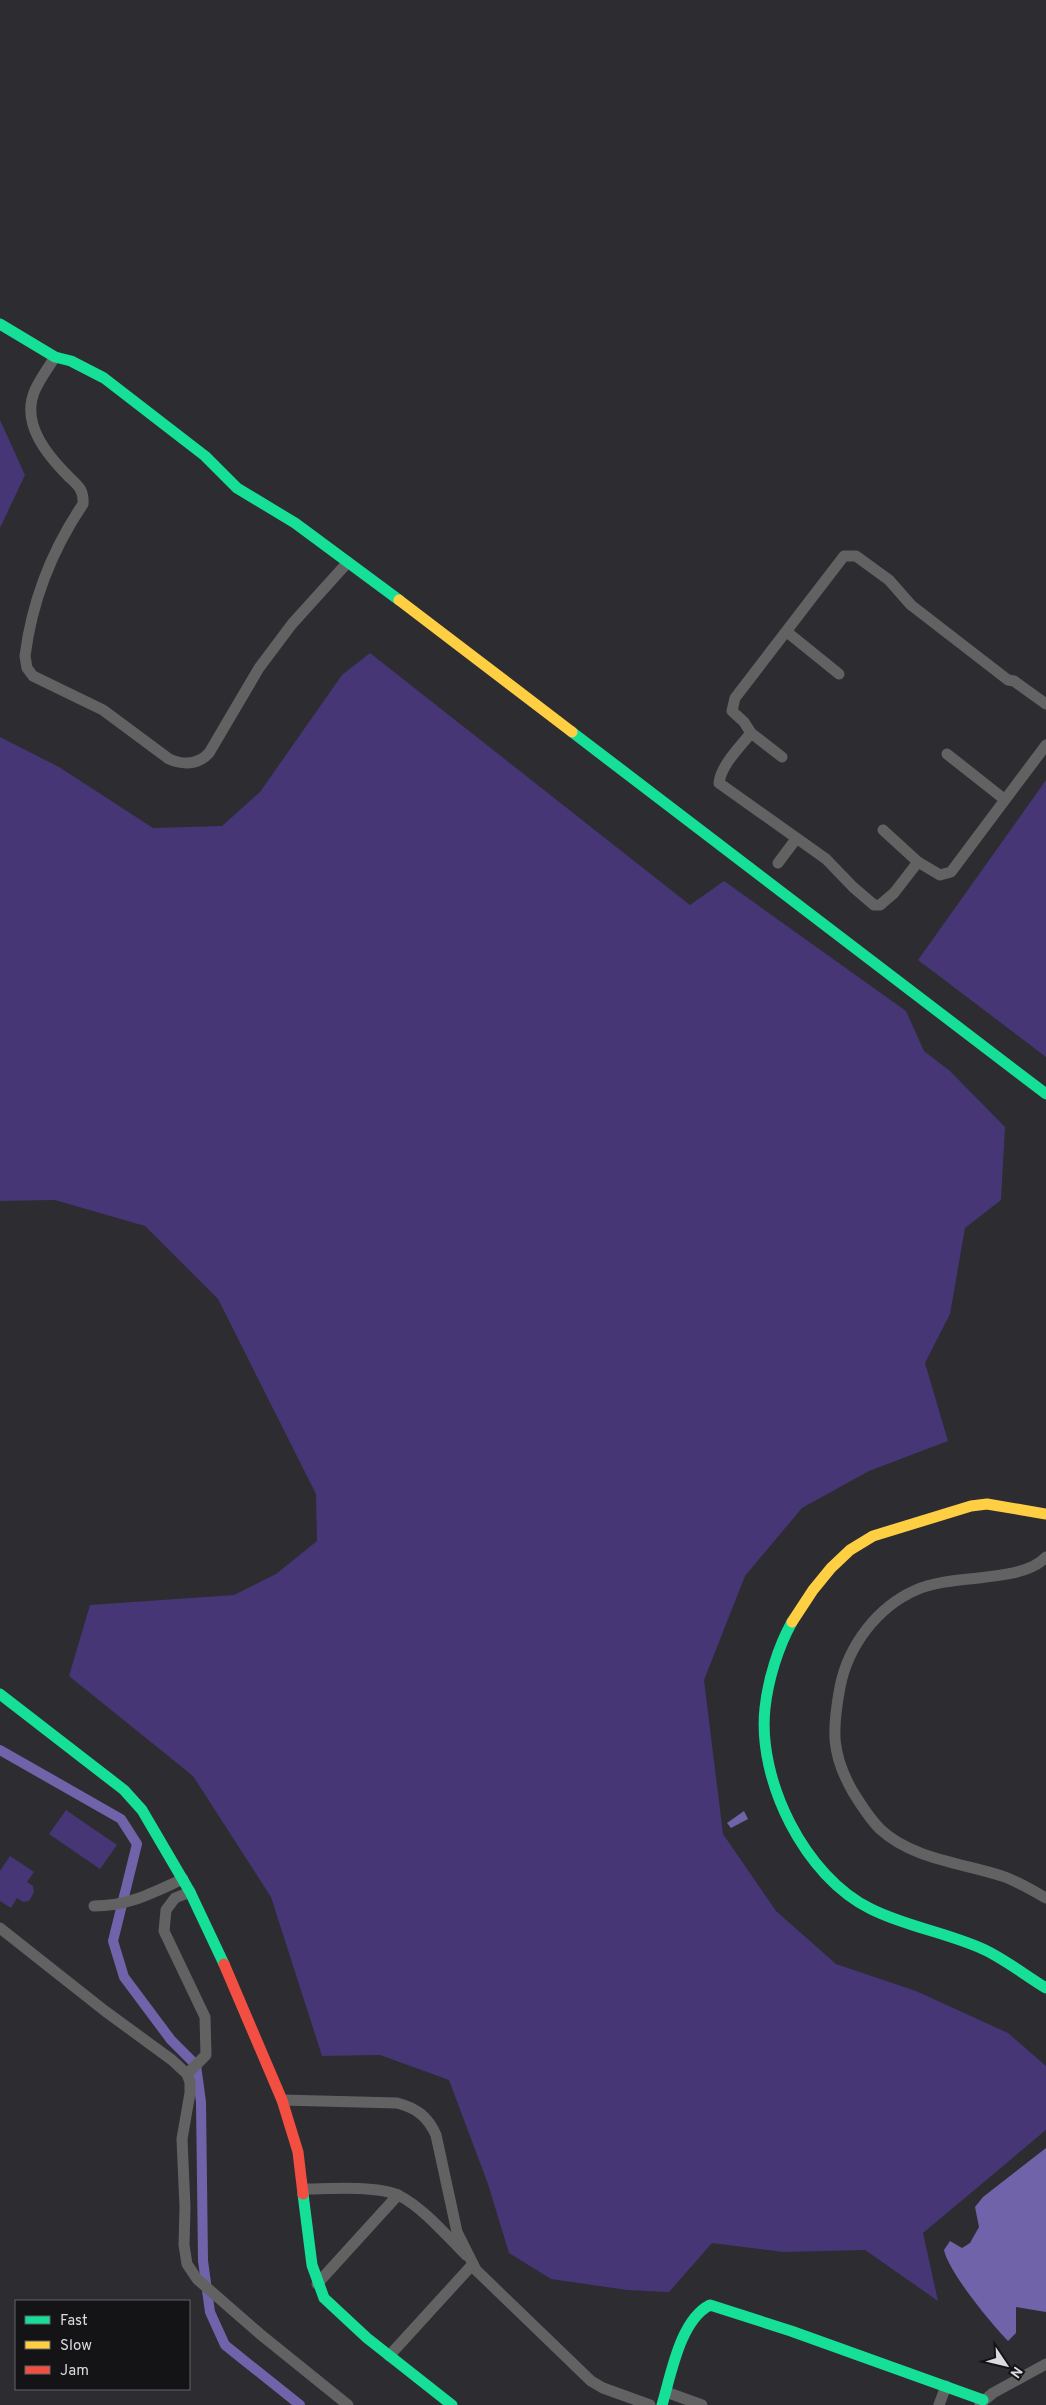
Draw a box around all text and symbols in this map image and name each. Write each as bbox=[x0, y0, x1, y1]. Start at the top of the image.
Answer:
legend bbox=[15, 2300, 190, 2390]
text: Fast bbox=[60, 2312, 88, 2331]
text: Slow bbox=[60, 2337, 92, 2356]
north arrow bbox=[981, 2340, 1031, 2390]
text: Jam bbox=[60, 2362, 89, 2381]
text: N bbox=[1006, 2363, 1025, 2381]

